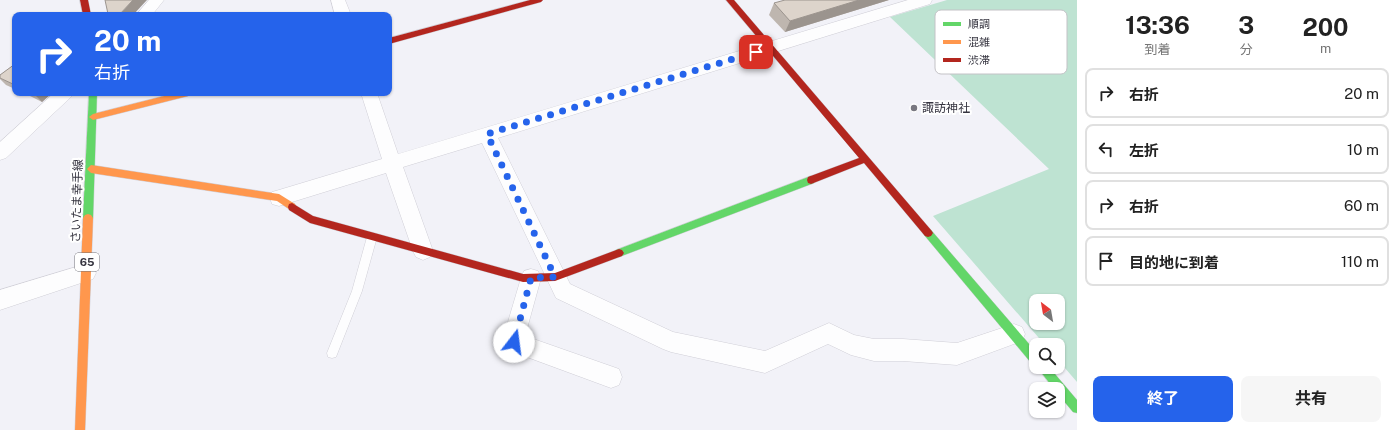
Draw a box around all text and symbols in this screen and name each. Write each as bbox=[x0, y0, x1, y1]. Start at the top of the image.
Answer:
legend bbox=[935, 10, 1067, 74]
text: 13:36 bbox=[1125, 11, 1190, 39]
text: 3 bbox=[1238, 11, 1254, 39]
text: 200 bbox=[1302, 13, 1349, 41]
text: 順調 bbox=[968, 18, 990, 30]
text: 20 m bbox=[94, 24, 161, 57]
icon: right bbox=[28, 28, 80, 80]
pin bbox=[739, 35, 773, 69]
text: 混雑 bbox=[968, 36, 990, 48]
icon: arrive bbox=[745, 41, 767, 63]
text: m bbox=[1320, 41, 1331, 56]
text: 到着 bbox=[1145, 42, 1171, 57]
text: 分 bbox=[1240, 42, 1253, 57]
text: 渋滞 bbox=[968, 54, 990, 66]
text: 右折 bbox=[94, 62, 130, 83]
icon: right bbox=[1095, 82, 1117, 104]
text: 20 m bbox=[1344, 85, 1379, 102]
text: 右折 bbox=[1129, 86, 1159, 103]
place label: 諏訪神社 bbox=[922, 101, 970, 115]
marker: 諏訪神社 bbox=[909, 103, 919, 113]
icon: left bbox=[1095, 138, 1117, 160]
text: 10 m bbox=[1347, 141, 1379, 158]
text: 左折 bbox=[1129, 142, 1159, 159]
street label: さいたま幸手線 bbox=[69, 159, 85, 243]
icon: right bbox=[1095, 194, 1117, 216]
text: 60 m bbox=[1344, 197, 1379, 214]
text: 右折 bbox=[1129, 198, 1159, 215]
icon: arrive bbox=[1095, 250, 1117, 272]
road number: 65 bbox=[75, 253, 99, 271]
text: 110 m bbox=[1341, 253, 1379, 270]
text: 目的地に到着 bbox=[1129, 254, 1219, 271]
north arrow bbox=[1029, 294, 1065, 330]
map controls bbox=[1029, 294, 1065, 418]
position arrow bbox=[493, 321, 535, 363]
button: search bbox=[1029, 338, 1065, 374]
button: 終了 bbox=[1093, 376, 1233, 422]
button: 共有 bbox=[1241, 376, 1381, 422]
button: layers bbox=[1029, 382, 1065, 418]

